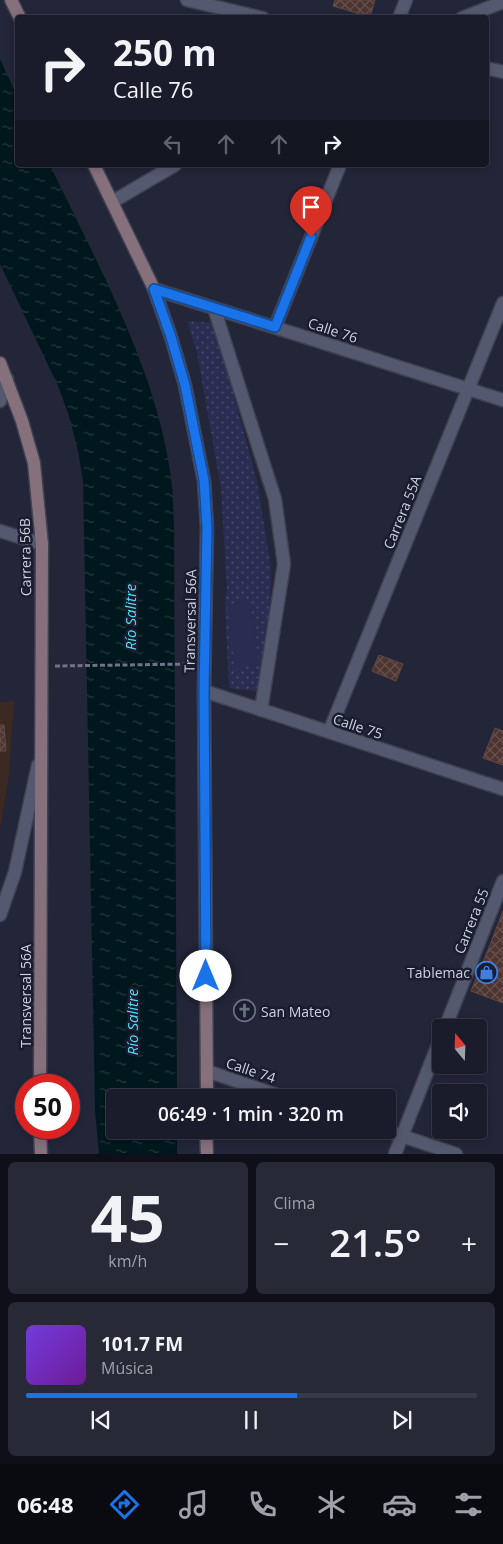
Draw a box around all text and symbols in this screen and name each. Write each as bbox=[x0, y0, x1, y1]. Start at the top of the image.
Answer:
text: 250 m bbox=[113, 29, 217, 76]
icon: right bbox=[30, 35, 95, 100]
text: Calle 76 bbox=[113, 74, 193, 104]
icon: left bbox=[159, 130, 187, 158]
icon: ahead bbox=[212, 130, 240, 158]
icon: ahead bbox=[265, 130, 293, 158]
icon: right bbox=[318, 130, 346, 158]
pin bbox=[290, 186, 332, 237]
icon: arrive bbox=[297, 193, 325, 221]
street label: Calle 76 bbox=[306, 313, 360, 347]
street label: Carrera 55A bbox=[379, 472, 425, 552]
street label: Carrera 56B bbox=[15, 518, 35, 596]
street label: Transversal 56A bbox=[180, 569, 200, 673]
water label: Río Salitre bbox=[120, 583, 140, 650]
street label: Calle 75 bbox=[331, 709, 385, 743]
street label: Carrera 55 bbox=[449, 885, 493, 957]
street label: Transversal 56A bbox=[16, 944, 35, 1048]
position arrow bbox=[179, 949, 231, 1001]
shop icon: Tablemac bbox=[474, 960, 498, 984]
place label: Tablemac bbox=[407, 963, 470, 982]
water label: Río Salitre bbox=[122, 988, 142, 1055]
church icon: San Mateo bbox=[233, 999, 257, 1023]
place label: San Mateo bbox=[261, 1002, 330, 1021]
north arrow bbox=[432, 1019, 488, 1074]
map controls bbox=[432, 1019, 487, 1139]
street label: Calle 74 bbox=[224, 1053, 278, 1087]
speed limit sign: 50 bbox=[15, 1074, 80, 1139]
button: sound bbox=[432, 1084, 487, 1139]
text: 06:49 · 1 min · 320 m bbox=[158, 1101, 344, 1127]
text: 45 bbox=[91, 1173, 165, 1261]
text: Clima bbox=[274, 1192, 315, 1214]
text: 21.5° bbox=[329, 1216, 421, 1268]
text: − bbox=[274, 1224, 290, 1262]
text: + bbox=[461, 1224, 477, 1262]
text: km/h bbox=[108, 1250, 147, 1272]
text: 101.7 FM bbox=[101, 1331, 183, 1357]
text: Música bbox=[101, 1357, 153, 1379]
icon: previous bbox=[87, 1406, 115, 1434]
icon: pause bbox=[237, 1406, 265, 1434]
icon: next bbox=[388, 1406, 416, 1434]
icon: directions bbox=[107, 1487, 142, 1522]
icon: music bbox=[176, 1487, 211, 1522]
icon: phone bbox=[245, 1487, 280, 1522]
icon: climate bbox=[314, 1487, 349, 1522]
icon: car bbox=[382, 1487, 417, 1522]
icon: filters bbox=[451, 1487, 486, 1522]
text: 06:48 bbox=[17, 1489, 73, 1519]

